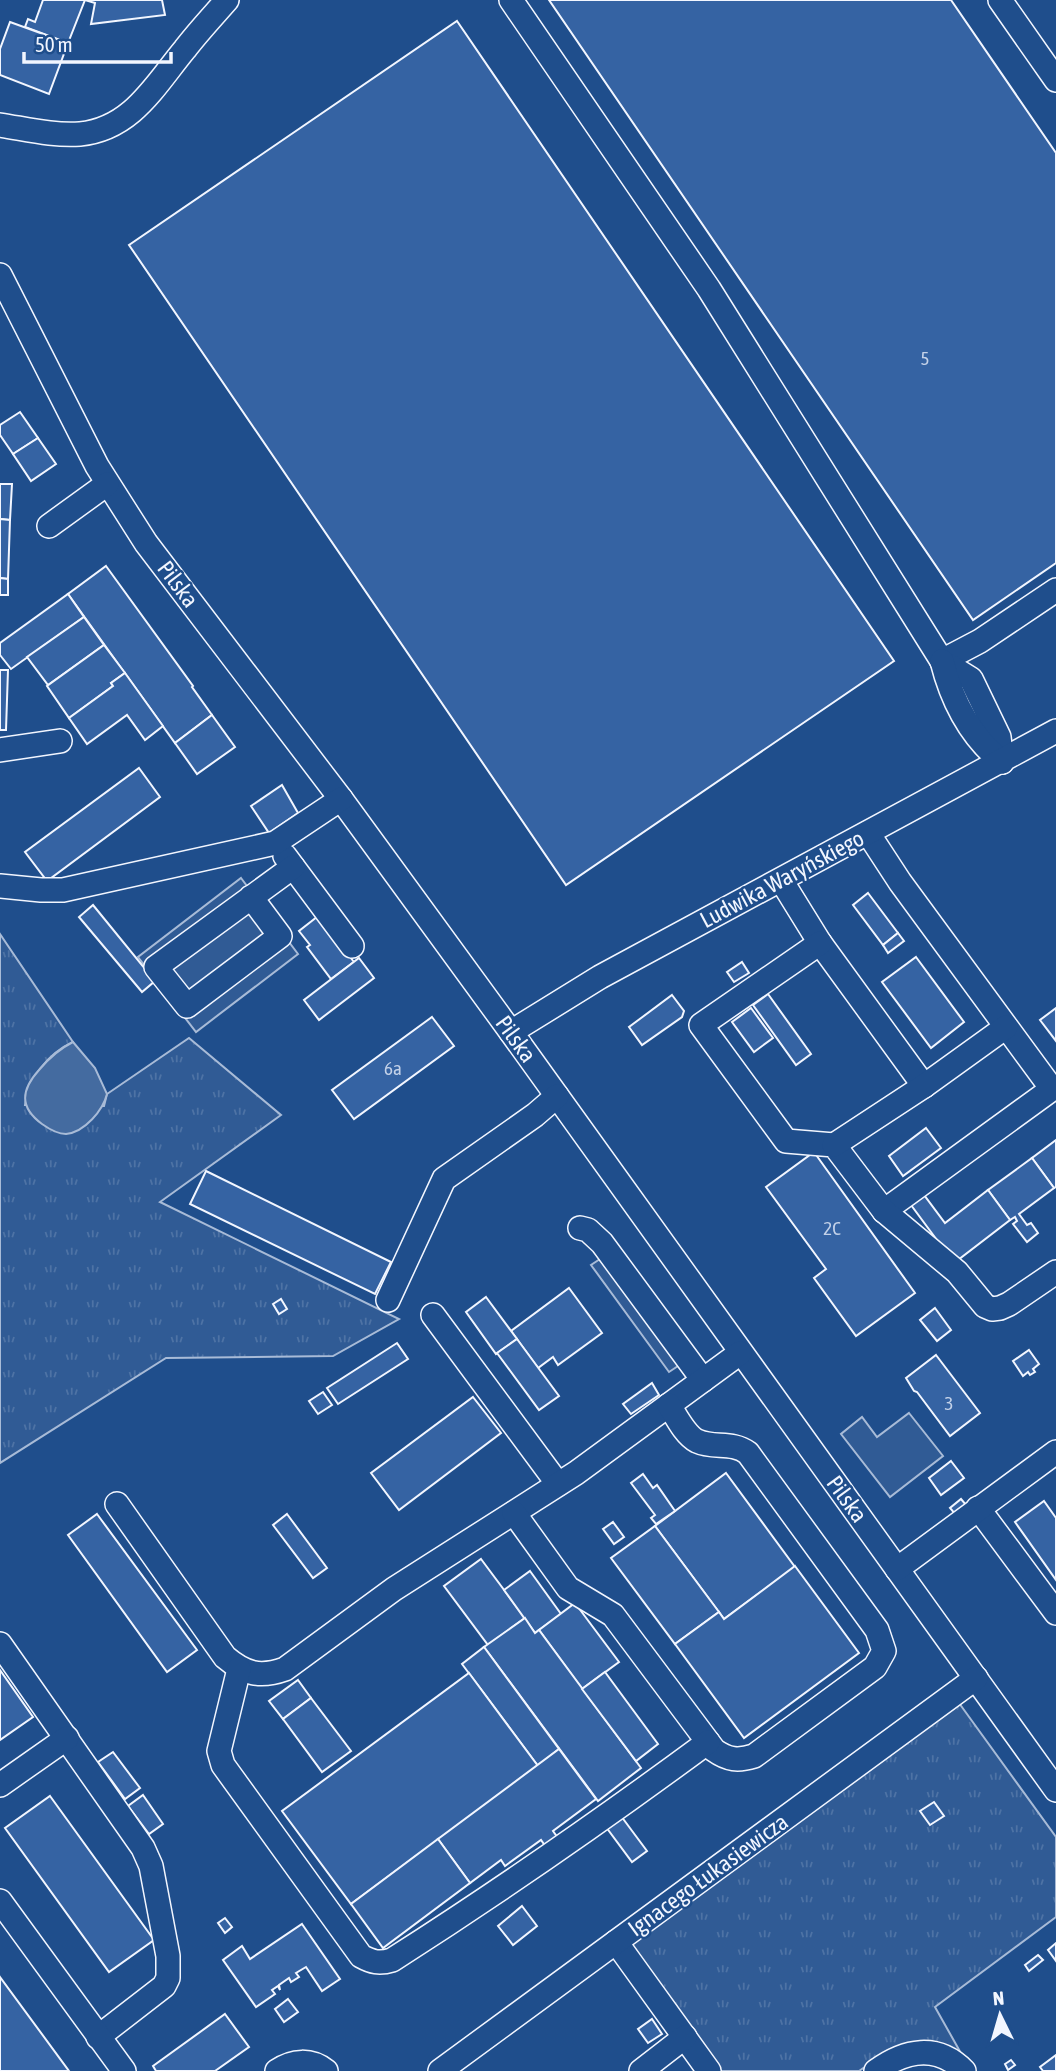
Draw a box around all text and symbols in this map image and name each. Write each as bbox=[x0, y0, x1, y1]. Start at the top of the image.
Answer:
scale bar bbox=[24, 21, 172, 65]
text: 50 m bbox=[35, 32, 73, 56]
house number: 5 bbox=[921, 347, 929, 369]
street label: Pilska bbox=[152, 556, 204, 612]
street label: Ludwika Waryńskiego bbox=[696, 825, 868, 933]
street label: Pilska bbox=[490, 1011, 542, 1067]
house number: 6a bbox=[384, 1057, 402, 1079]
house number: 2C bbox=[823, 1217, 841, 1239]
house number: 3 bbox=[945, 1392, 953, 1414]
street label: Pilska bbox=[821, 1471, 873, 1527]
street label: Ignacego Łukasiewicza bbox=[623, 1808, 793, 1942]
north arrow bbox=[965, 1980, 1035, 2050]
text: N bbox=[992, 1987, 1005, 2010]

